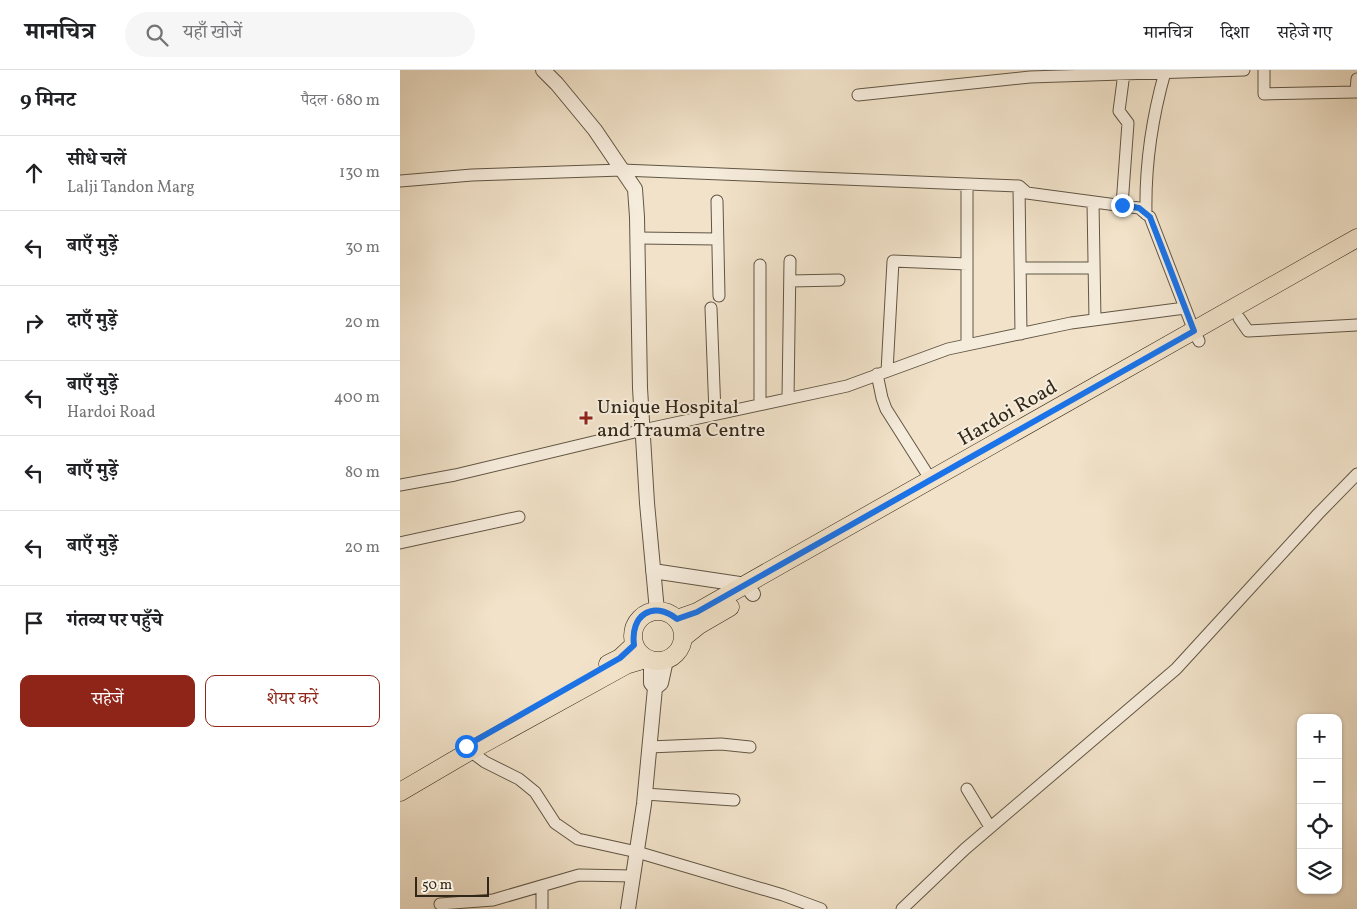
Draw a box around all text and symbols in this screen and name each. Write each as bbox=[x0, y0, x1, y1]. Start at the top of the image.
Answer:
search box bbox=[125, 12, 475, 57]
text: मानचित्र bbox=[25, 16, 95, 50]
text: यहाँ खोजें bbox=[183, 20, 242, 46]
icon: search bbox=[143, 21, 171, 49]
text: मानचित्र bbox=[1144, 21, 1193, 46]
text: दिशा bbox=[1221, 21, 1249, 46]
text: सहेजे गए bbox=[1277, 21, 1332, 46]
text: 9 मिनट bbox=[20, 86, 76, 115]
text: पैदल · 680 m bbox=[301, 90, 380, 112]
text: सीधे चलें bbox=[67, 147, 126, 173]
icon: ahead bbox=[20, 159, 48, 187]
text: 130 m bbox=[339, 162, 380, 184]
text: Lalji Tandon Marg bbox=[67, 177, 195, 199]
route end bbox=[1111, 194, 1134, 217]
text: बाएँ मुड़ें bbox=[67, 233, 118, 259]
icon: left bbox=[20, 234, 48, 262]
text: 30 m bbox=[345, 237, 380, 259]
text: दाएँ मुड़ें bbox=[67, 308, 117, 334]
icon: right bbox=[20, 309, 48, 337]
text: 20 m bbox=[345, 312, 380, 334]
text: बाएँ मुड़ें bbox=[67, 372, 118, 398]
street label: Hardoi Road bbox=[953, 374, 1063, 453]
icon: left bbox=[20, 384, 48, 412]
text: 400 m bbox=[334, 387, 380, 409]
place label: Unique Hospital and Trauma Centre bbox=[597, 394, 765, 445]
text: Hardoi Road bbox=[67, 402, 155, 424]
marker: Unique Hospital and Trauma Centre bbox=[579, 411, 593, 425]
text: बाएँ मुड़ें bbox=[67, 458, 118, 484]
icon: left bbox=[20, 459, 48, 487]
text: 80 m bbox=[345, 462, 380, 484]
text: बाएँ मुड़ें bbox=[67, 533, 118, 559]
icon: left bbox=[20, 534, 48, 562]
text: 20 m bbox=[345, 537, 380, 559]
text: गंतव्य पर पहुँचे bbox=[67, 608, 162, 634]
icon: arrive bbox=[20, 609, 48, 637]
button: सहेजें bbox=[20, 675, 195, 727]
button: शेयर करें bbox=[205, 675, 380, 727]
map controls bbox=[1297, 714, 1342, 894]
button: + bbox=[1297, 714, 1342, 759]
route start bbox=[455, 735, 478, 758]
button: − bbox=[1297, 759, 1342, 804]
button: locate bbox=[1297, 804, 1342, 849]
button: layers bbox=[1297, 849, 1342, 894]
scale bar bbox=[415, 874, 489, 897]
text: 50 m bbox=[422, 876, 452, 895]

